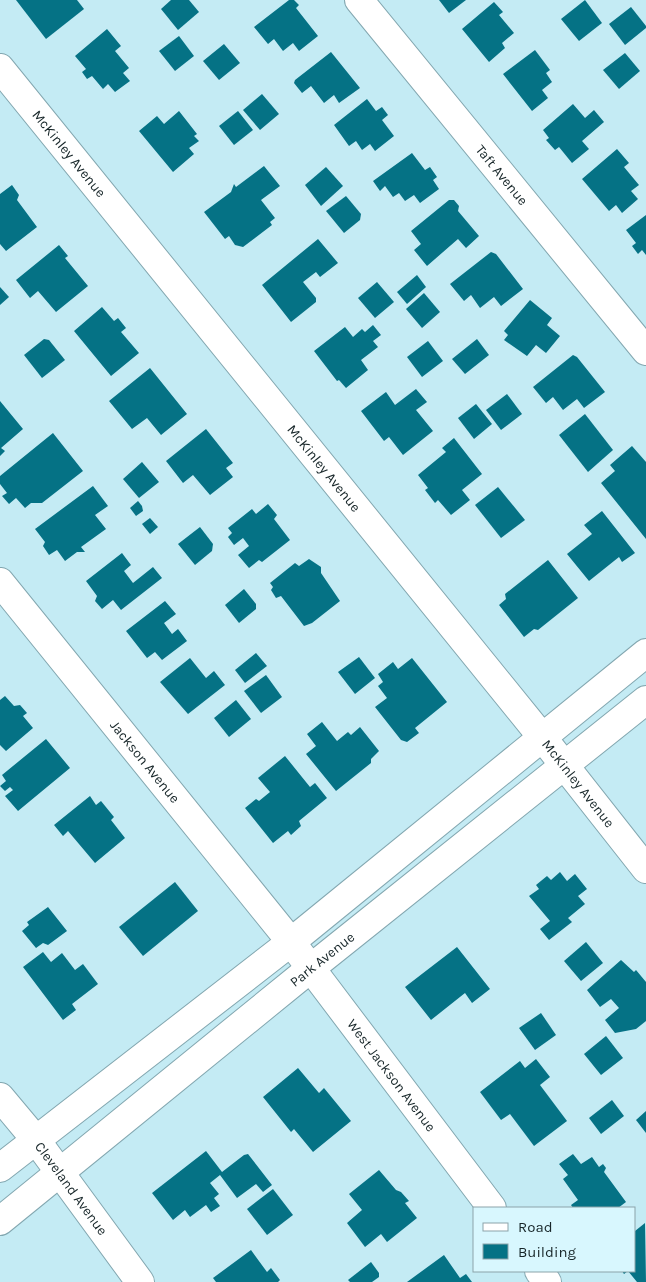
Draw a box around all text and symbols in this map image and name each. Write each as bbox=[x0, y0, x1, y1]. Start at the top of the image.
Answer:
street label: McKinley Avenue bbox=[28, 107, 109, 201]
street label: Taft Avenue bbox=[472, 142, 531, 209]
street label: McKinley Avenue bbox=[283, 421, 364, 516]
street label: Jackson Avenue bbox=[106, 717, 183, 807]
street label: McKinley Avenue bbox=[538, 736, 618, 831]
street label: Park Avenue bbox=[287, 929, 358, 991]
street label: West Jackson Avenue bbox=[343, 1016, 439, 1135]
street label: Cleveland Avenue bbox=[31, 1139, 111, 1239]
legend bbox=[473, 1207, 636, 1272]
text: Road bbox=[518, 1218, 553, 1236]
text: Building bbox=[518, 1243, 576, 1261]

